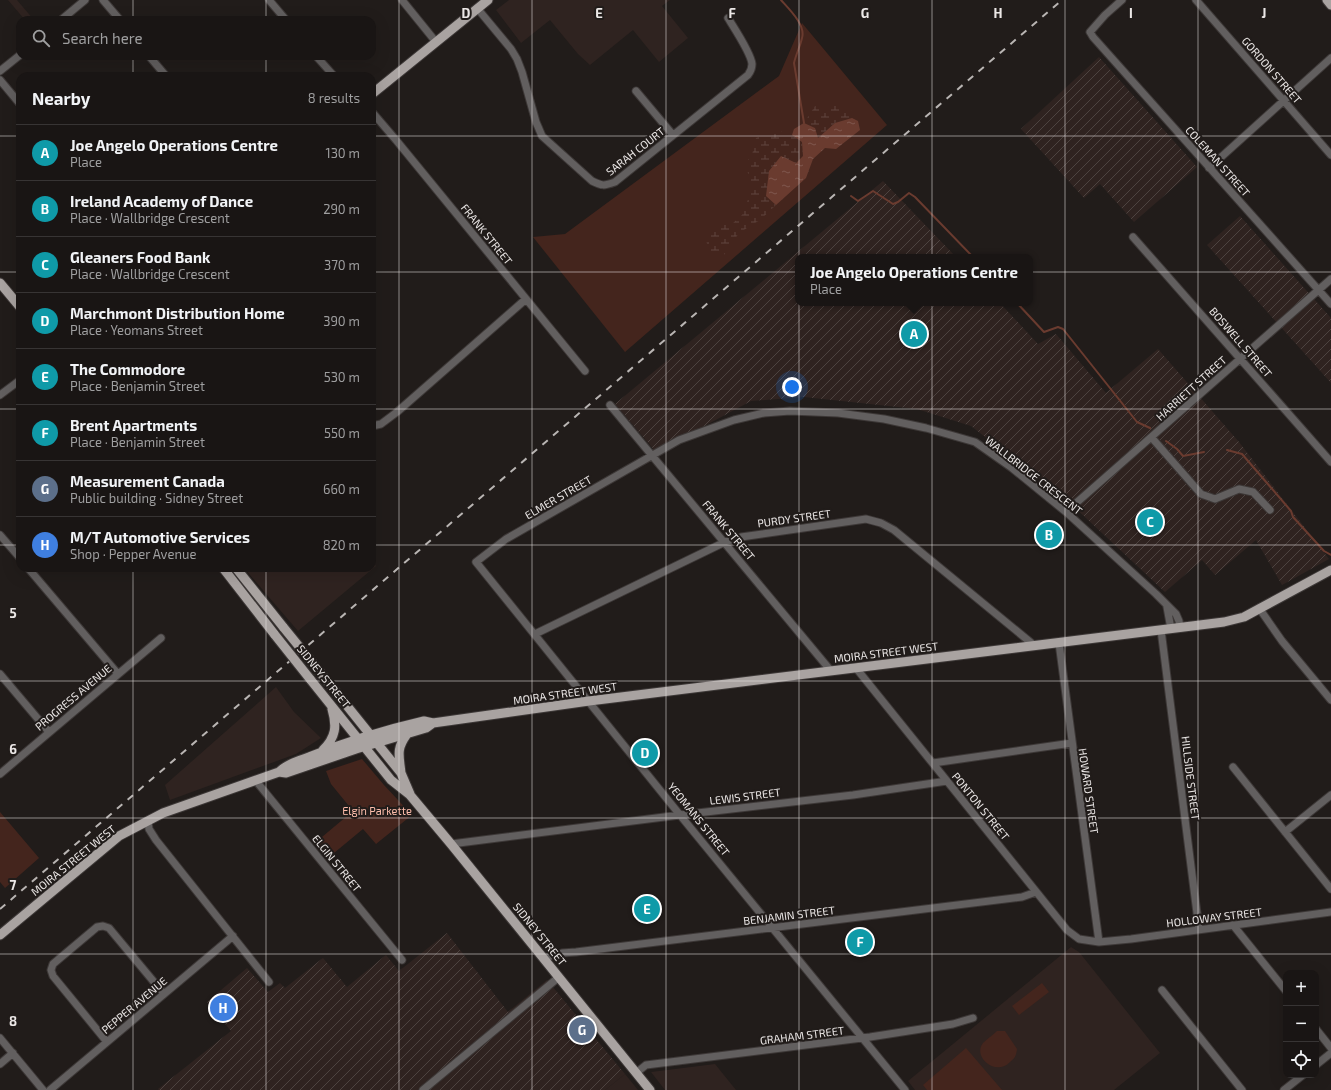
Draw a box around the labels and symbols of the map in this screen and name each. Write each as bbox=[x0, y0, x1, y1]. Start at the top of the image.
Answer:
text: D bbox=[462, 5, 471, 21]
text: E bbox=[595, 5, 603, 21]
text: F bbox=[728, 5, 736, 21]
text: G bbox=[861, 5, 869, 21]
text: H bbox=[994, 5, 1003, 21]
text: I bbox=[1129, 5, 1133, 21]
text: J bbox=[1262, 5, 1266, 21]
street label: GORDON STREET bbox=[1240, 34, 1305, 106]
street label: COLEMAN STREET bbox=[1183, 123, 1253, 199]
street label: SARAH COURT bbox=[603, 124, 667, 178]
street label: FRANK STREET bbox=[459, 201, 516, 267]
street label: BOSWELL STREET bbox=[1207, 304, 1275, 380]
pin: A bbox=[901, 319, 927, 349]
street label: HARRIETT STREET bbox=[1153, 353, 1229, 423]
your location bbox=[782, 377, 802, 397]
street label: WALLBRIDGE CRESCENT bbox=[983, 433, 1086, 517]
street label: ELMER STREET bbox=[522, 472, 594, 521]
street label: FRANK STREET bbox=[700, 497, 758, 563]
street label: PURDY STREET bbox=[756, 506, 832, 530]
pin: C bbox=[1137, 507, 1163, 537]
pin: B bbox=[1036, 520, 1062, 550]
text: 5 bbox=[9, 605, 17, 621]
street label: MOIRA STREET WEST bbox=[833, 639, 939, 665]
street label: SIDNEY STREET bbox=[295, 642, 354, 710]
street label: PROGRESS AVENUE bbox=[32, 661, 114, 733]
street label: MOIRA STREET WEST bbox=[512, 679, 618, 707]
street label: HILLSIDE STREET bbox=[1179, 735, 1203, 821]
pin: D bbox=[632, 738, 658, 768]
text: 6 bbox=[9, 741, 17, 757]
street label: HOWARD STREET bbox=[1077, 747, 1102, 835]
street label: PONTON STREET bbox=[950, 769, 1013, 843]
street label: YEOMANS STREET bbox=[665, 780, 733, 859]
street label: LEWIS STREET bbox=[709, 785, 782, 807]
park label: Elgin Parkette bbox=[342, 804, 412, 817]
street label: MOIRA STREET WEST bbox=[28, 822, 118, 898]
street label: ELGIN STREET bbox=[310, 832, 364, 895]
text: 7 bbox=[10, 877, 17, 893]
pin: E bbox=[634, 894, 660, 924]
street label: SIDNEY STREET bbox=[511, 900, 570, 968]
street label: BENJAMIN STREET bbox=[742, 903, 836, 927]
street label: HOLLOWAY STREET bbox=[1166, 905, 1263, 929]
pin: F bbox=[847, 927, 873, 957]
street label: PEPPER AVENUE bbox=[99, 974, 169, 1036]
pin: H bbox=[210, 993, 236, 1023]
text: 8 bbox=[9, 1013, 17, 1029]
pin: G bbox=[569, 1015, 595, 1045]
street label: GRAHAM STREET bbox=[759, 1023, 846, 1047]

